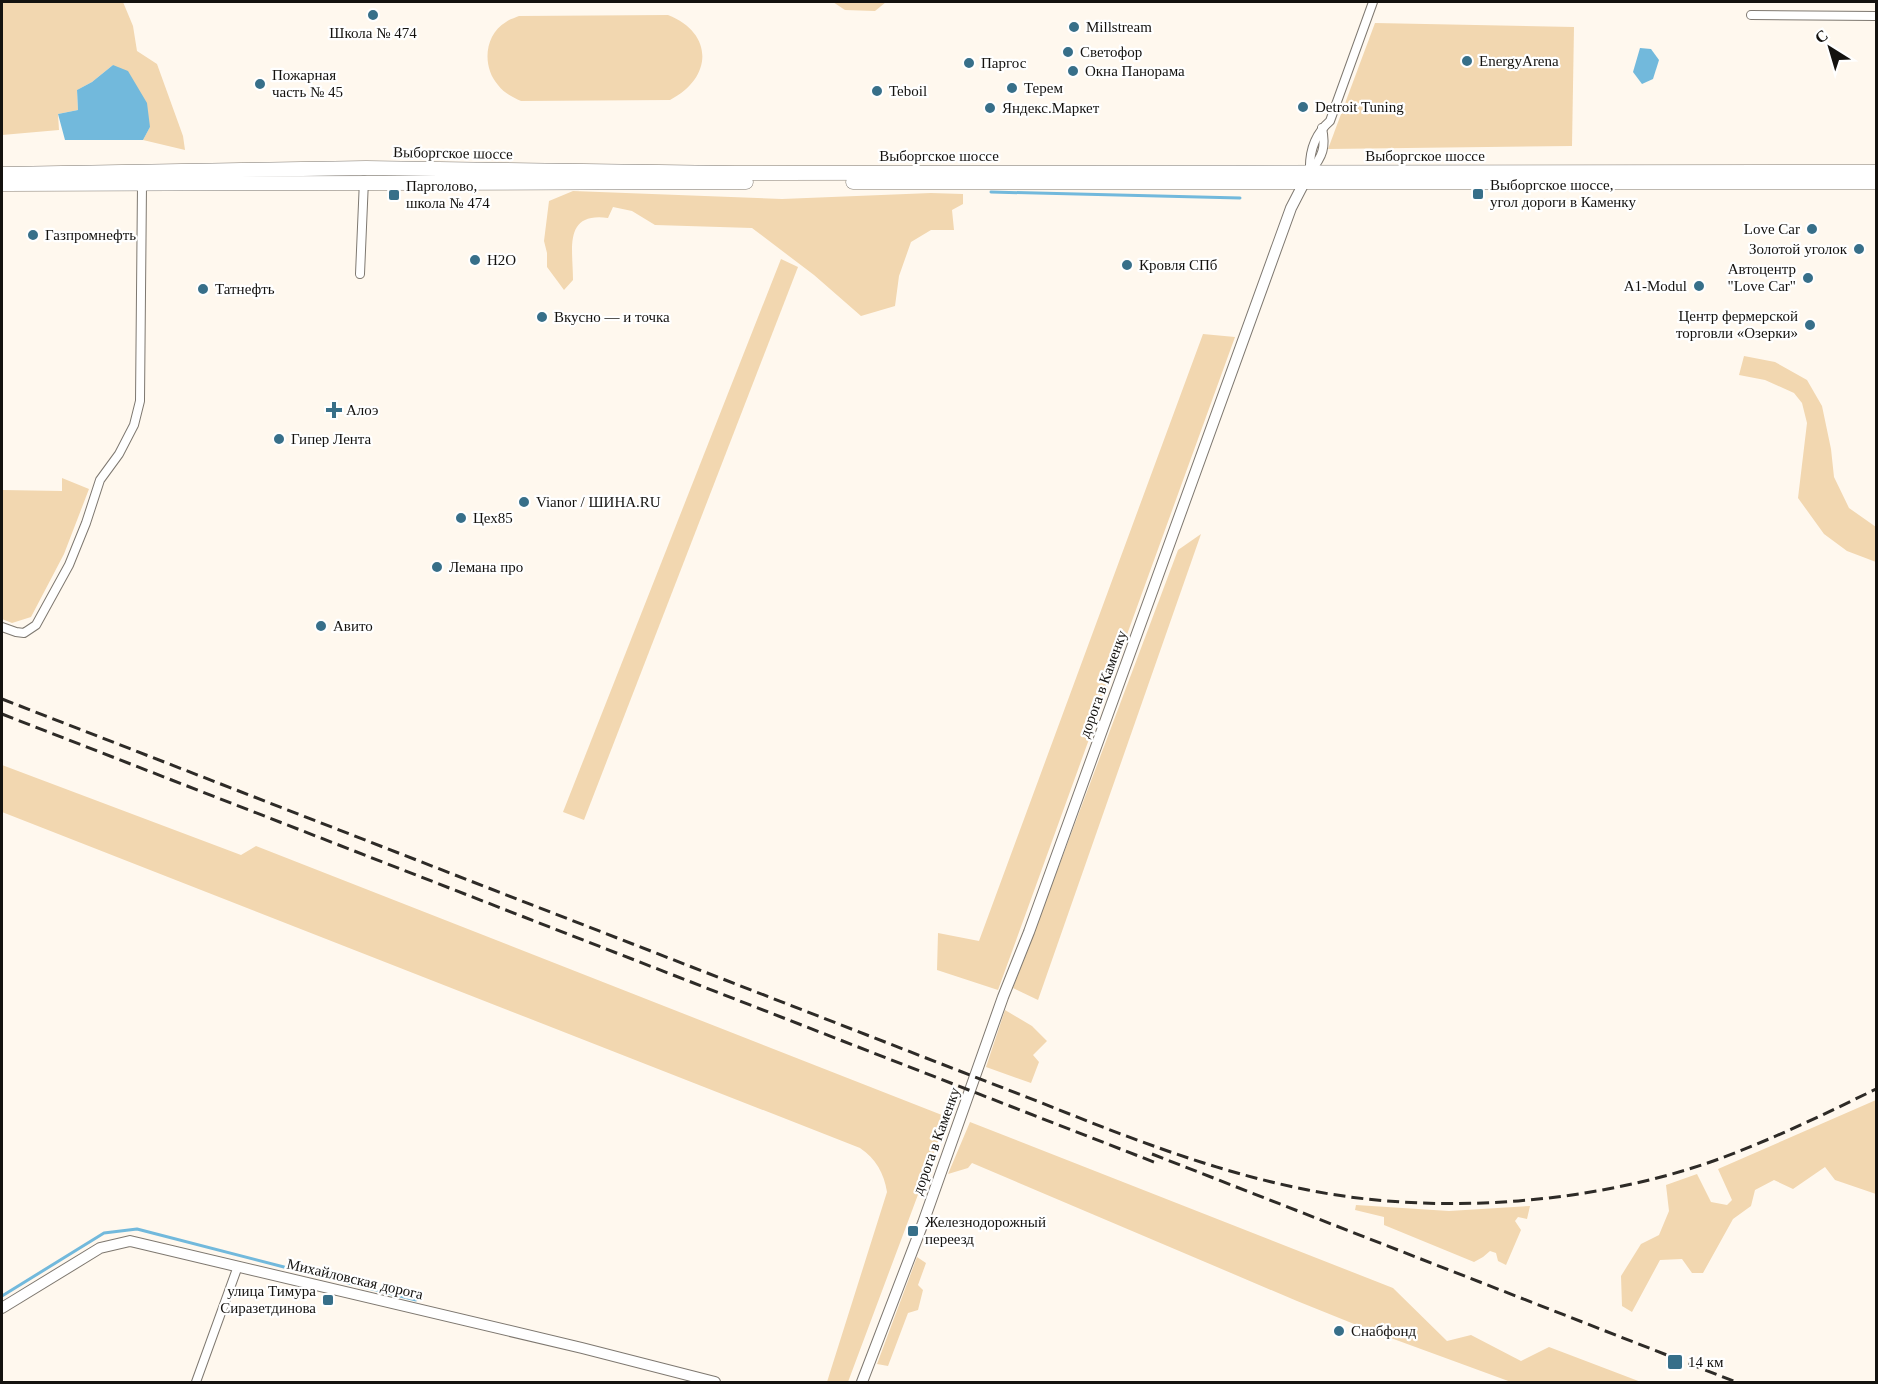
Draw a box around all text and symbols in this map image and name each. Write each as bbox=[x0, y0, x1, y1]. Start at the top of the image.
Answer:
marker: Школа № 474 bbox=[366, 8, 380, 22]
north arrow bbox=[1800, 18, 1860, 78]
place label: Millstream bbox=[1086, 19, 1152, 35]
marker: Millstream bbox=[1067, 20, 1081, 34]
place label: Школа № 474 bbox=[329, 25, 417, 41]
text: С bbox=[1812, 26, 1831, 47]
place label: Светофор bbox=[1080, 44, 1142, 60]
marker: Светофор bbox=[1061, 45, 1075, 59]
place label: EnergyArena bbox=[1479, 53, 1559, 69]
marker: EnergyArena bbox=[1460, 54, 1474, 68]
place label: Паргос bbox=[981, 55, 1027, 71]
marker: Паргос bbox=[962, 56, 976, 70]
place label: Окна Панорама bbox=[1085, 63, 1185, 79]
marker: Окна Панорама bbox=[1066, 64, 1080, 78]
place label: Пожарная часть № 45 bbox=[272, 67, 343, 100]
marker: Пожарная часть № 45 bbox=[253, 77, 267, 91]
place label: Терем bbox=[1024, 80, 1063, 96]
marker: Терем bbox=[1005, 81, 1019, 95]
place label: Teboil bbox=[889, 83, 927, 99]
marker: Teboil bbox=[870, 84, 884, 98]
place label: Detroit Tuning bbox=[1315, 99, 1404, 115]
place label: Яндекс.Маркет bbox=[1002, 100, 1100, 116]
marker: Detroit Tuning bbox=[1296, 100, 1310, 114]
marker: Яндекс.Маркет bbox=[983, 101, 997, 115]
street label: Выборгское шоссе bbox=[393, 144, 513, 162]
street label: Выборгское шоссе bbox=[879, 148, 999, 164]
street label: Выборгское шоссе bbox=[1365, 148, 1485, 164]
place label: Выборгское шоссе, угол дороги в Каменку bbox=[1490, 177, 1636, 210]
place label: Парголово, школа № 474 bbox=[406, 178, 490, 211]
marker: Выборгское шоссе, угол дороги в Каменку bbox=[1471, 187, 1485, 201]
marker: Парголово, школа № 474 bbox=[387, 188, 401, 202]
place label: Love Car bbox=[1744, 221, 1800, 237]
marker: Love Car bbox=[1805, 222, 1819, 236]
place label: Газпромнефть bbox=[45, 227, 136, 243]
marker: Газпромнефть bbox=[26, 228, 40, 242]
place label: Золотой уголок bbox=[1749, 241, 1848, 257]
marker: Золотой уголок bbox=[1852, 242, 1866, 256]
place label: H2O bbox=[487, 252, 516, 268]
marker: H2O bbox=[468, 253, 482, 267]
place label: Кровля СПб bbox=[1139, 257, 1218, 273]
marker: Кровля СПб bbox=[1120, 258, 1134, 272]
place label: Автоцентр "Love Car" bbox=[1728, 261, 1796, 294]
marker: Автоцентр "Love Car" bbox=[1801, 271, 1815, 285]
place label: A1-Modul bbox=[1624, 278, 1687, 294]
marker: A1-Modul bbox=[1692, 279, 1706, 293]
place label: Татнефть bbox=[215, 281, 275, 297]
marker: Татнефть bbox=[196, 282, 210, 296]
place label: Центр фермерской торговли «Озерки» bbox=[1676, 308, 1798, 341]
place label: Вкусно — и точка bbox=[554, 309, 670, 325]
marker: Вкусно — и точка bbox=[535, 310, 549, 324]
marker: Центр фермерской торговли «Озерки» bbox=[1803, 318, 1817, 332]
place label: Алоэ bbox=[346, 402, 378, 418]
marker: Алоэ bbox=[327, 403, 341, 417]
place label: Гипер Лента bbox=[291, 431, 372, 447]
marker: Гипер Лента bbox=[272, 432, 286, 446]
place label: Vianor / ШИНА.RU bbox=[536, 494, 661, 510]
marker: Vianor / ШИНА.RU bbox=[517, 495, 531, 509]
place label: Цех85 bbox=[473, 510, 513, 526]
marker: Цех85 bbox=[454, 511, 468, 525]
place label: Лемана про bbox=[449, 559, 523, 575]
marker: Лемана про bbox=[430, 560, 444, 574]
place label: Авито bbox=[333, 618, 373, 634]
marker: Авито bbox=[314, 619, 328, 633]
street label: дорога в Каменку bbox=[1076, 628, 1130, 740]
street label: дорога в Каменку bbox=[909, 1085, 963, 1197]
place label: Железнодорожный переезд bbox=[925, 1214, 1046, 1247]
marker: Железнодорожный переезд bbox=[906, 1224, 920, 1238]
street label: Михайловская дорога bbox=[285, 1256, 425, 1303]
place label: улица Тимура Сиразетдинова bbox=[220, 1283, 316, 1316]
marker: улица Тимура Сиразетдинова bbox=[321, 1293, 335, 1307]
place label: Снабфонд bbox=[1351, 1323, 1417, 1339]
marker: Снабфонд bbox=[1332, 1324, 1346, 1338]
marker: 14 км bbox=[1666, 1353, 1684, 1371]
place label: 14 км bbox=[1688, 1354, 1724, 1370]

